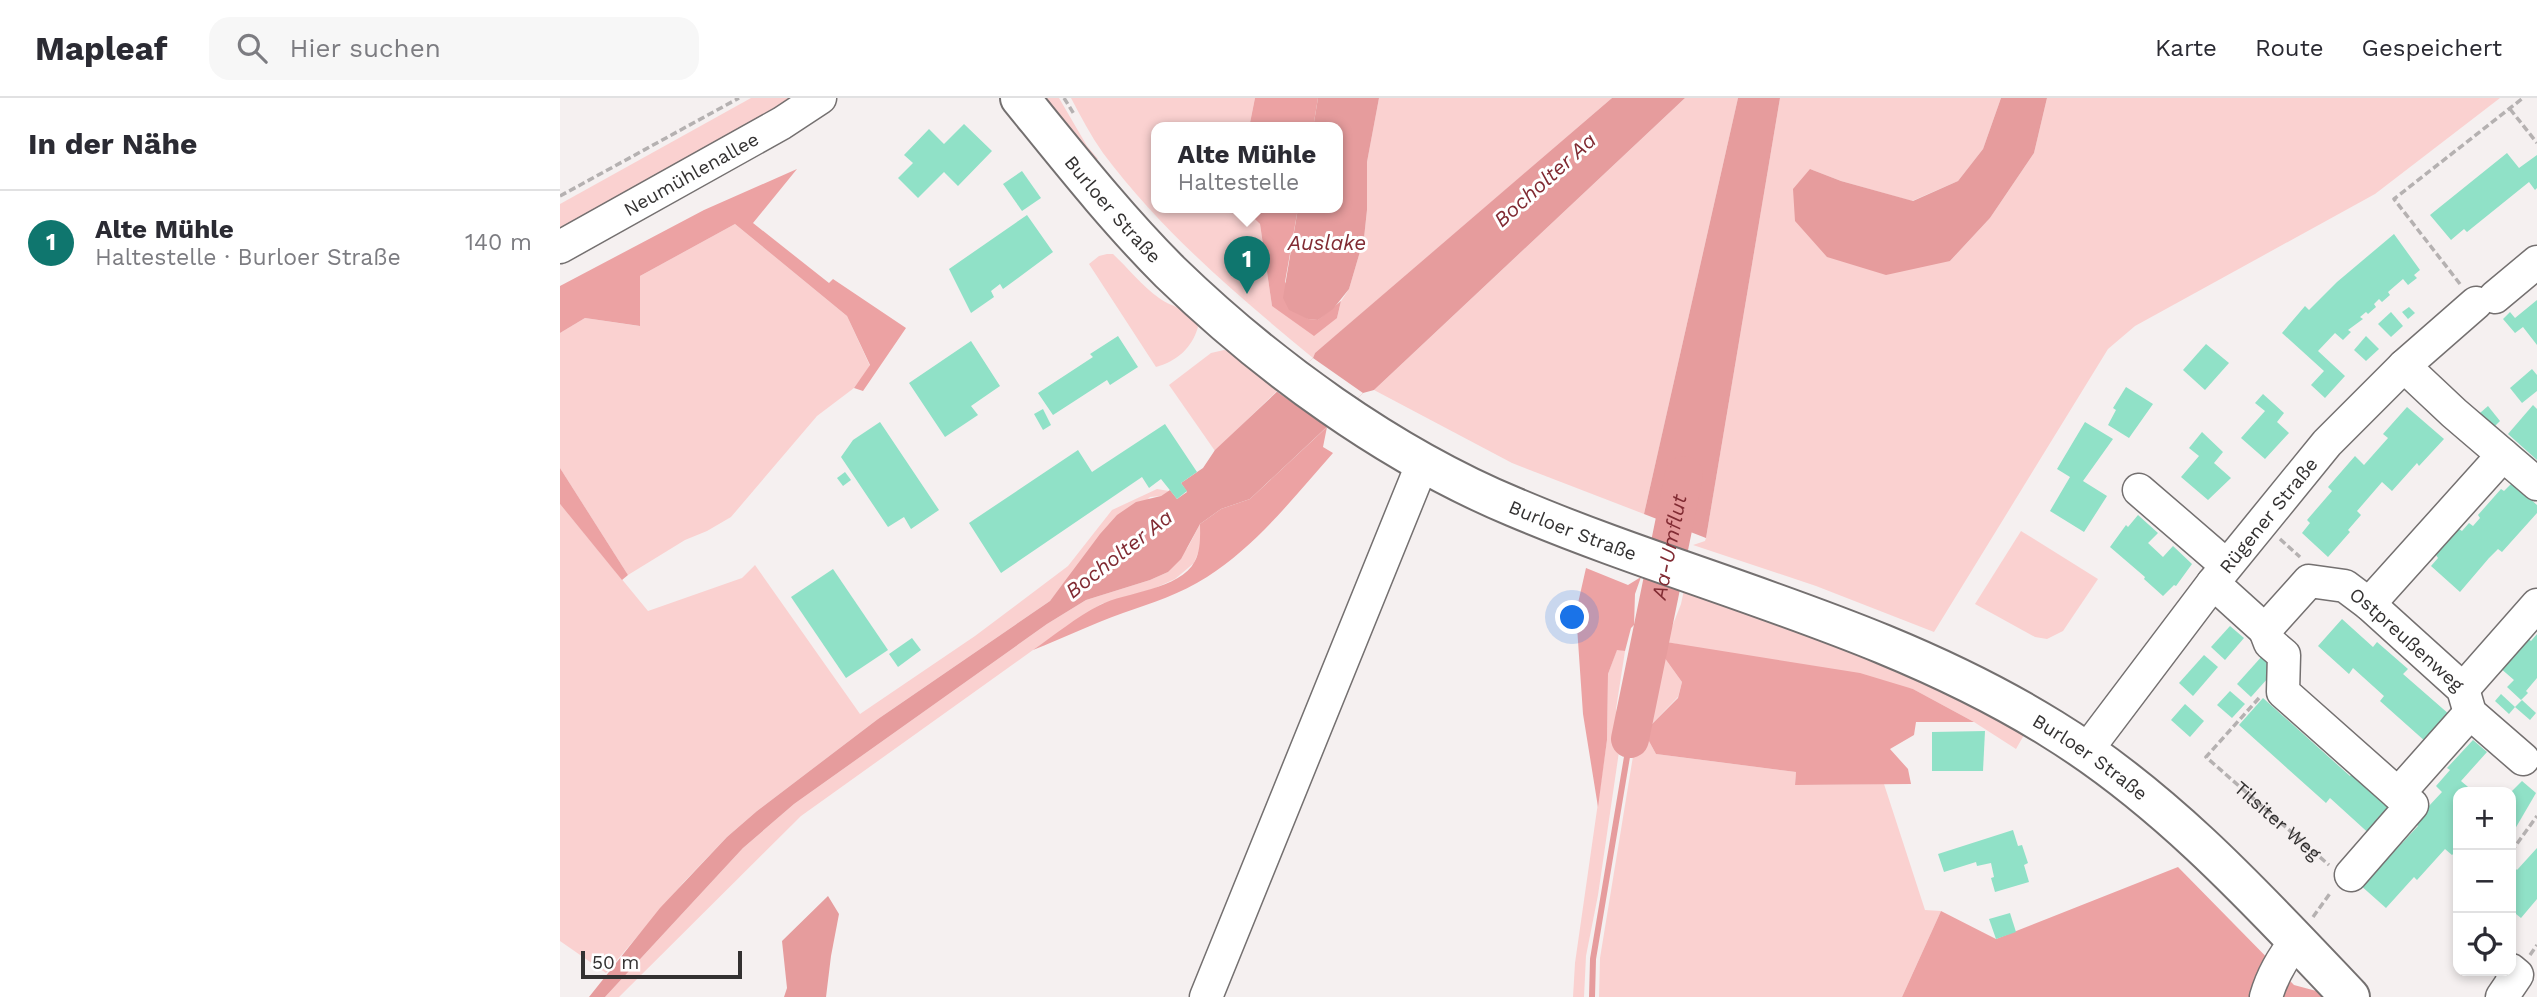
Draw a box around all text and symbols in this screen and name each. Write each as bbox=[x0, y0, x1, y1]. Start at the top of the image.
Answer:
search box bbox=[209, 17, 699, 80]
text: Mapleaf bbox=[35, 29, 167, 68]
icon: search bbox=[233, 29, 271, 67]
text: Hier suchen bbox=[289, 33, 441, 63]
text: Karte bbox=[2155, 34, 2217, 62]
text: Route bbox=[2255, 34, 2324, 62]
text: Gespeichert bbox=[2362, 34, 2502, 62]
popup bbox=[1151, 122, 1343, 213]
text: In der Nähe bbox=[28, 126, 197, 161]
street label: Neumühlenallee bbox=[620, 127, 763, 221]
water label: Bocholter Aa bbox=[1488, 127, 1601, 232]
text: Alte Mühle bbox=[1178, 139, 1316, 169]
street label: Burloer Straße bbox=[1060, 151, 1166, 268]
text: Haltestelle bbox=[1178, 169, 1299, 196]
text: Alte Mühle bbox=[95, 214, 234, 244]
text: 1 bbox=[46, 229, 56, 256]
text: 140 m bbox=[465, 229, 532, 256]
water label: Auslake bbox=[1287, 230, 1366, 255]
pin: 1 bbox=[1224, 236, 1270, 294]
text: Haltestelle · Burloer Straße bbox=[95, 244, 401, 271]
street label: Rügener Straße bbox=[2215, 453, 2323, 578]
water label: Aa-Umflut bbox=[1646, 492, 1692, 602]
street label: Burloer Straße bbox=[1505, 495, 1640, 565]
water label: Bocholter Aa bbox=[1060, 504, 1177, 603]
street label: Ostpreußenweg bbox=[2345, 583, 2469, 697]
your location bbox=[1555, 600, 1589, 634]
street label: Burloer Straße bbox=[2028, 709, 2152, 805]
street label: Tilsiter Weg bbox=[2229, 776, 2326, 865]
map controls bbox=[2453, 787, 2516, 976]
button: + bbox=[2453, 787, 2516, 850]
button: − bbox=[2453, 850, 2516, 913]
button: locate bbox=[2453, 913, 2516, 976]
scale bar bbox=[581, 948, 742, 980]
text: 50 m bbox=[592, 951, 639, 974]

